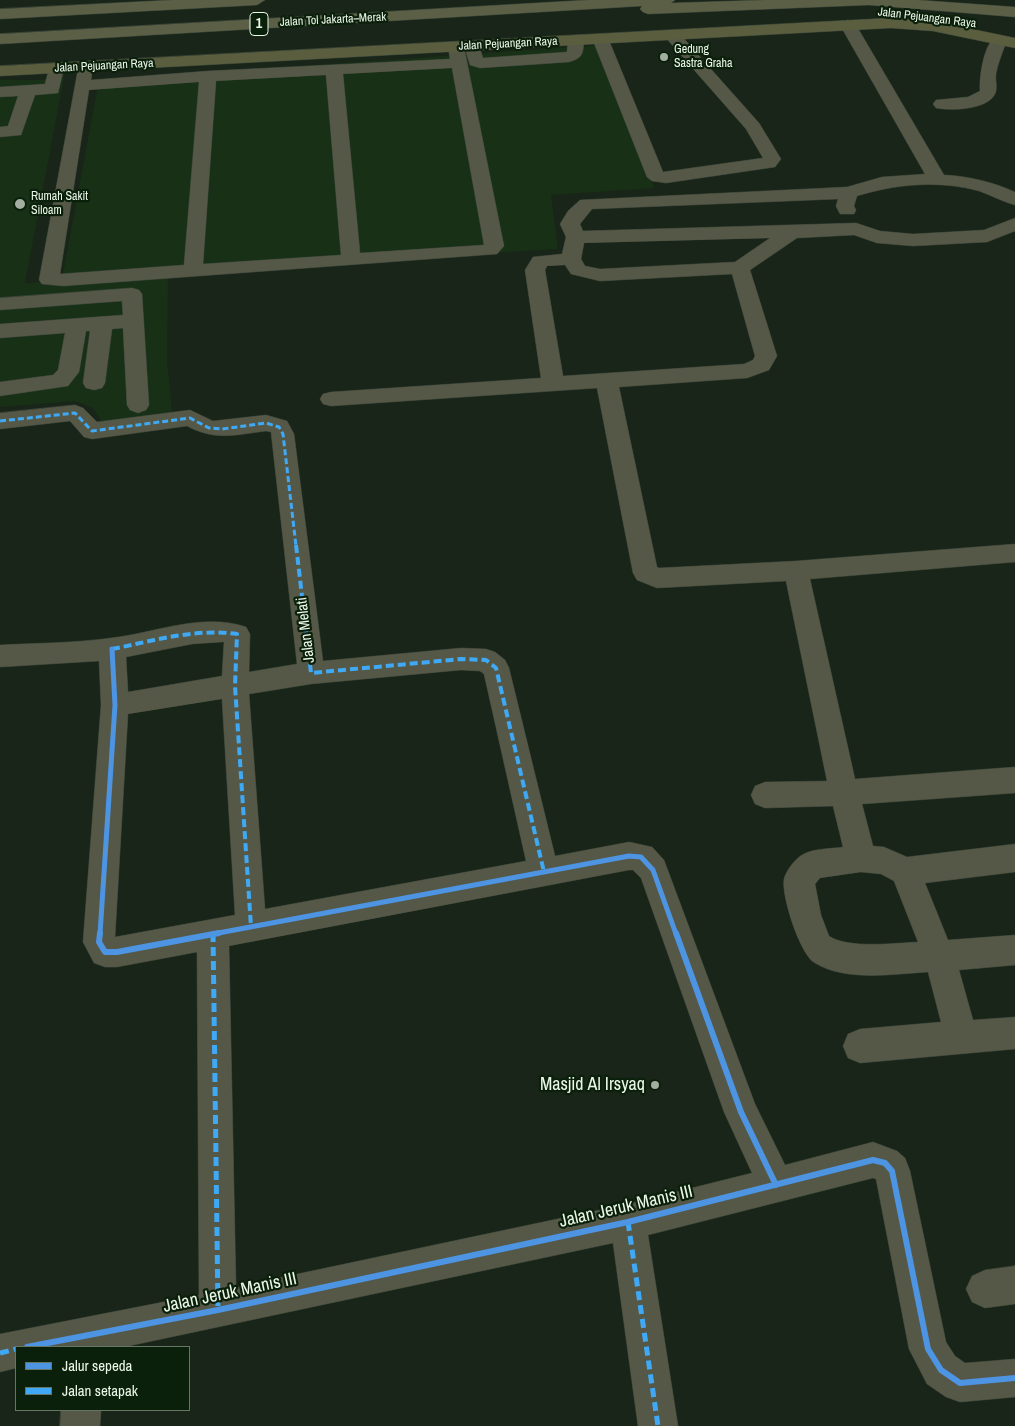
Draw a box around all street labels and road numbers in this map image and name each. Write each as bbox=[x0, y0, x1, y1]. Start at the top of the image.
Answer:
street label: Jalan Pejuangan Raya bbox=[877, 5, 977, 31]
street label: Jalan Tol Jakarta–Merak bbox=[279, 10, 387, 30]
road number: 1 bbox=[250, 12, 268, 36]
street label: Jalan Pejuangan Raya bbox=[458, 34, 558, 54]
street label: Jalan Pejuangan Raya bbox=[54, 56, 154, 76]
street label: Jalan Melati bbox=[293, 596, 319, 664]
street label: Jalan Jeruk Manis III bbox=[557, 1181, 695, 1233]
street label: Jalan Jeruk Manis III bbox=[161, 1268, 299, 1318]

